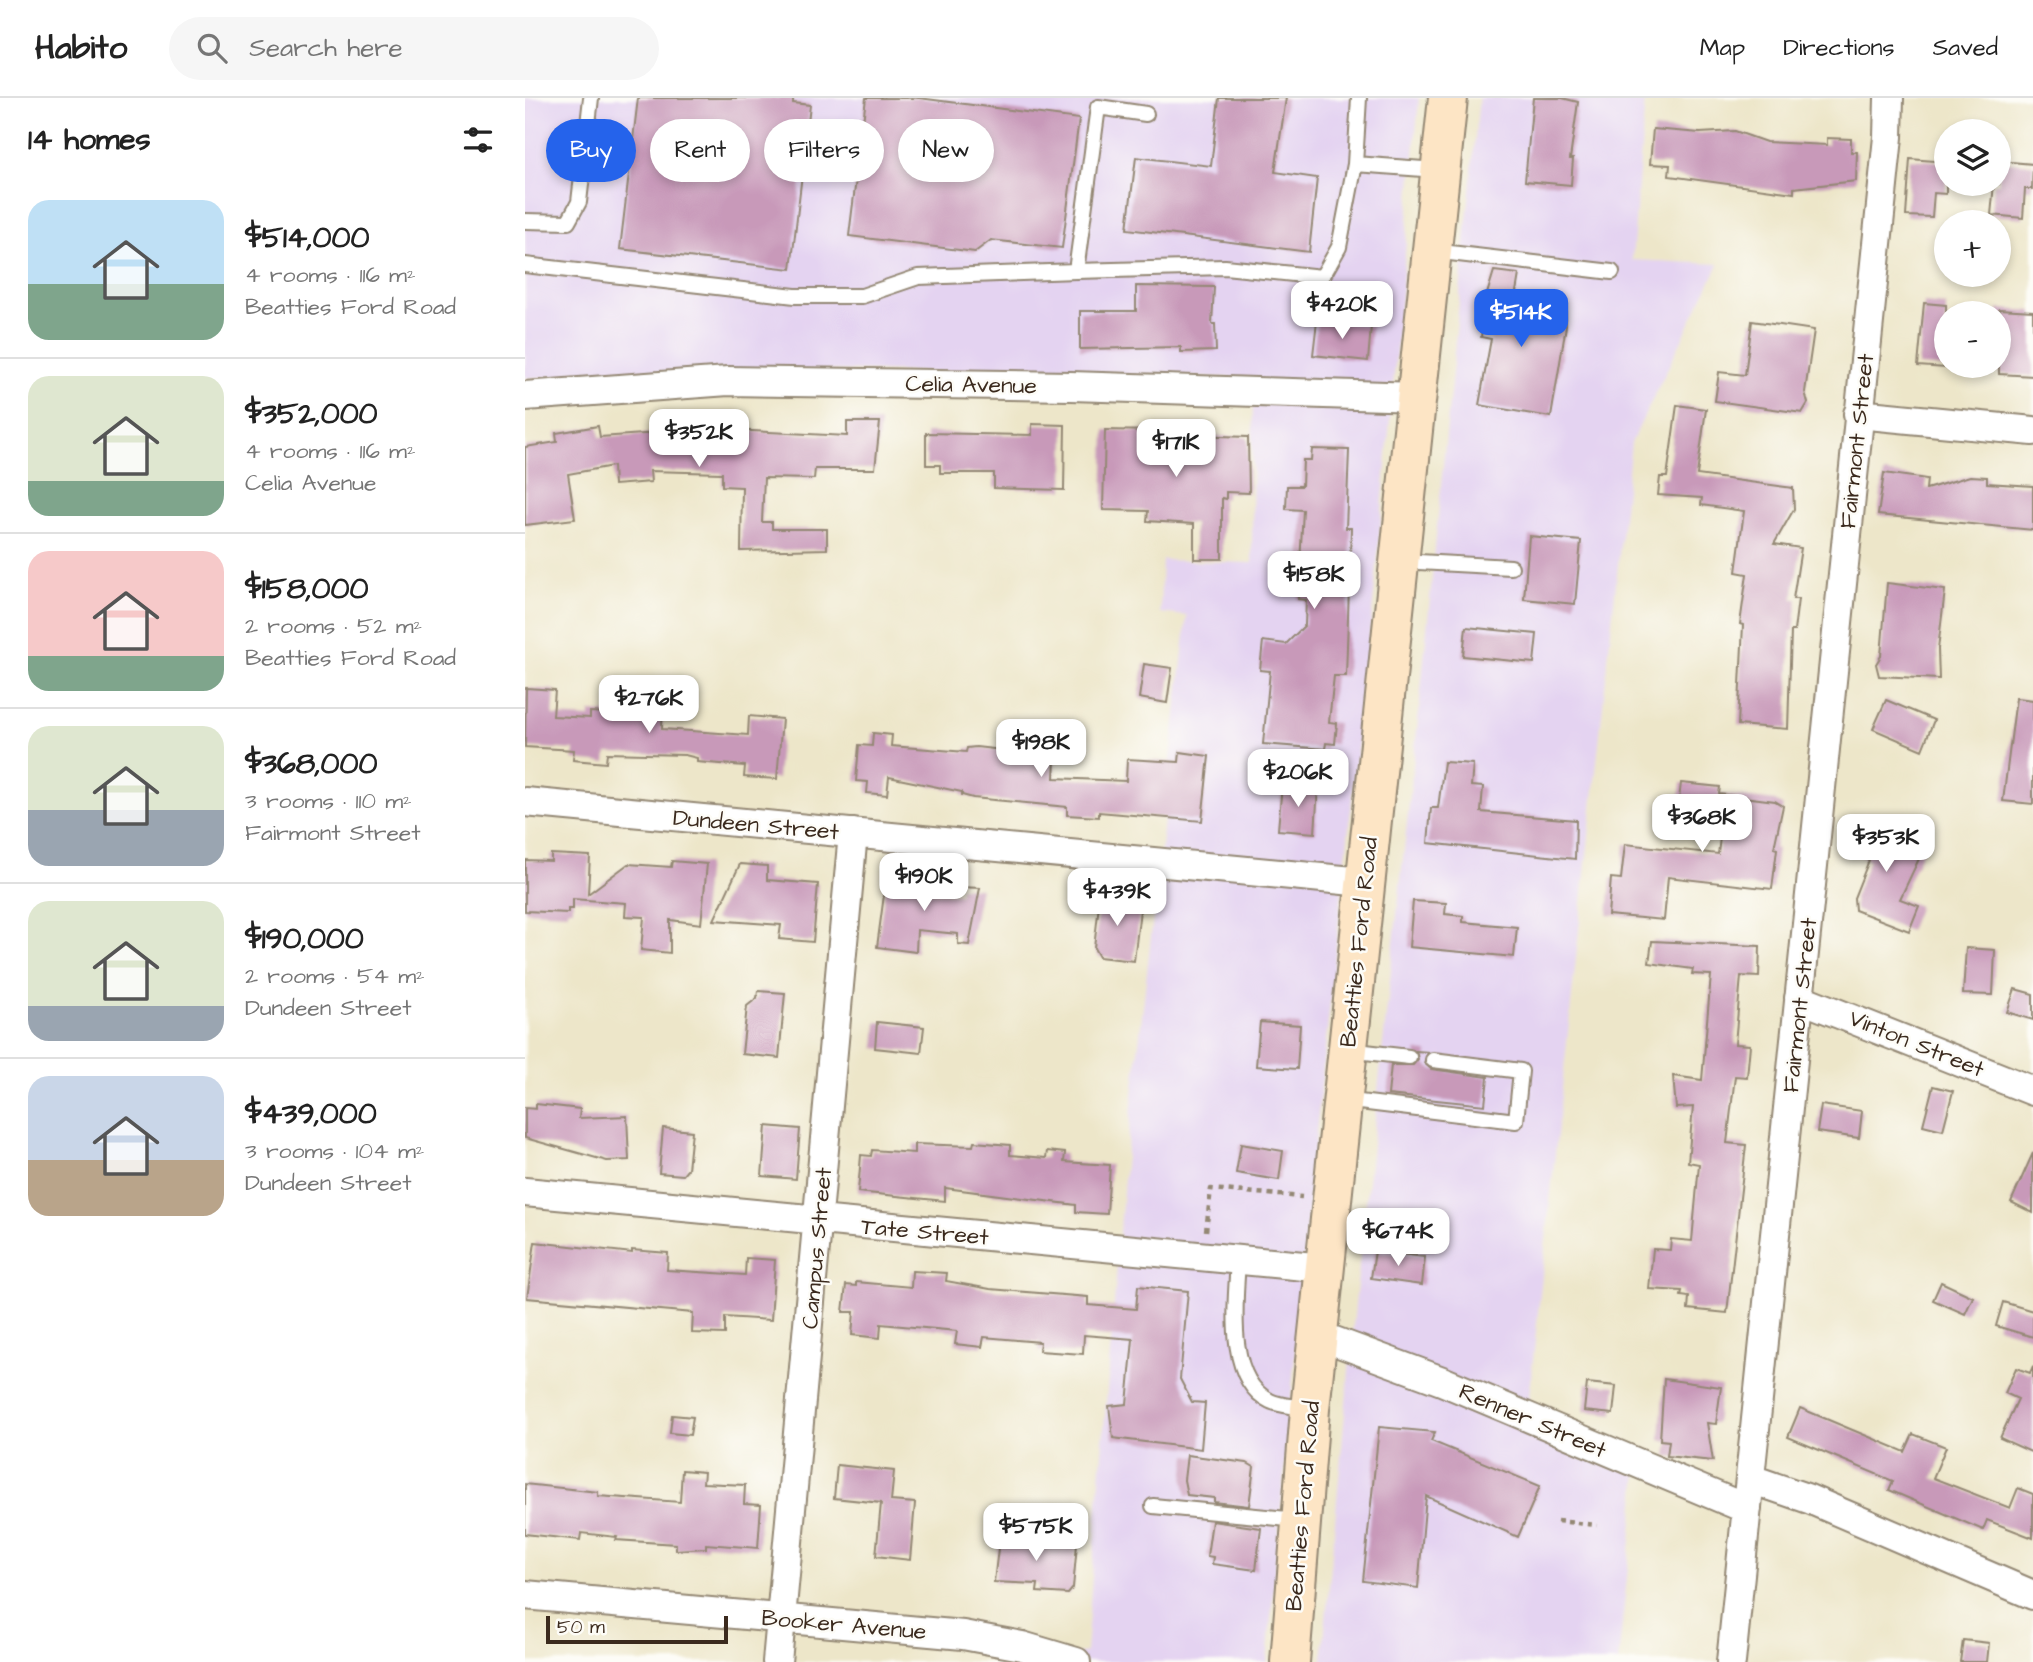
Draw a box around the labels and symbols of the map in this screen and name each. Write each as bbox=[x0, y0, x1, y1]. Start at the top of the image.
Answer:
pin: $420K bbox=[1293, 282, 1391, 341]
pin: $514K bbox=[1472, 289, 1570, 349]
street label: Fairmont Street bbox=[1832, 351, 1882, 530]
street label: Celia Avenue bbox=[905, 368, 1037, 402]
pin: $352K bbox=[650, 410, 748, 469]
pin: $171K bbox=[1127, 420, 1225, 479]
pin: $158K bbox=[1265, 552, 1363, 611]
pin: $276K bbox=[600, 676, 698, 735]
pin: $198K bbox=[992, 720, 1090, 779]
pin: $206K bbox=[1249, 750, 1347, 809]
pin: $368K bbox=[1653, 794, 1751, 854]
street label: Dundeen Street bbox=[672, 802, 841, 848]
pin: $353K bbox=[1837, 814, 1935, 874]
street label: Beatties Ford Road bbox=[1332, 835, 1386, 1049]
pin: $190K bbox=[875, 854, 973, 913]
pin: $439K bbox=[1068, 868, 1166, 928]
street label: Fairmont Street bbox=[1775, 915, 1825, 1094]
street label: Vinton Street bbox=[1844, 1002, 1990, 1086]
street label: Campus Street bbox=[794, 1165, 840, 1330]
pin: $674K bbox=[1349, 1208, 1447, 1268]
street label: Tate Street bbox=[860, 1210, 991, 1254]
street label: Renner Street bbox=[1454, 1375, 1612, 1467]
street label: Beatties Ford Road bbox=[1278, 1399, 1328, 1613]
pin: $575K bbox=[987, 1504, 1085, 1563]
street label: Booker Avenue bbox=[760, 1602, 928, 1648]
scale bar bbox=[546, 1613, 728, 1645]

